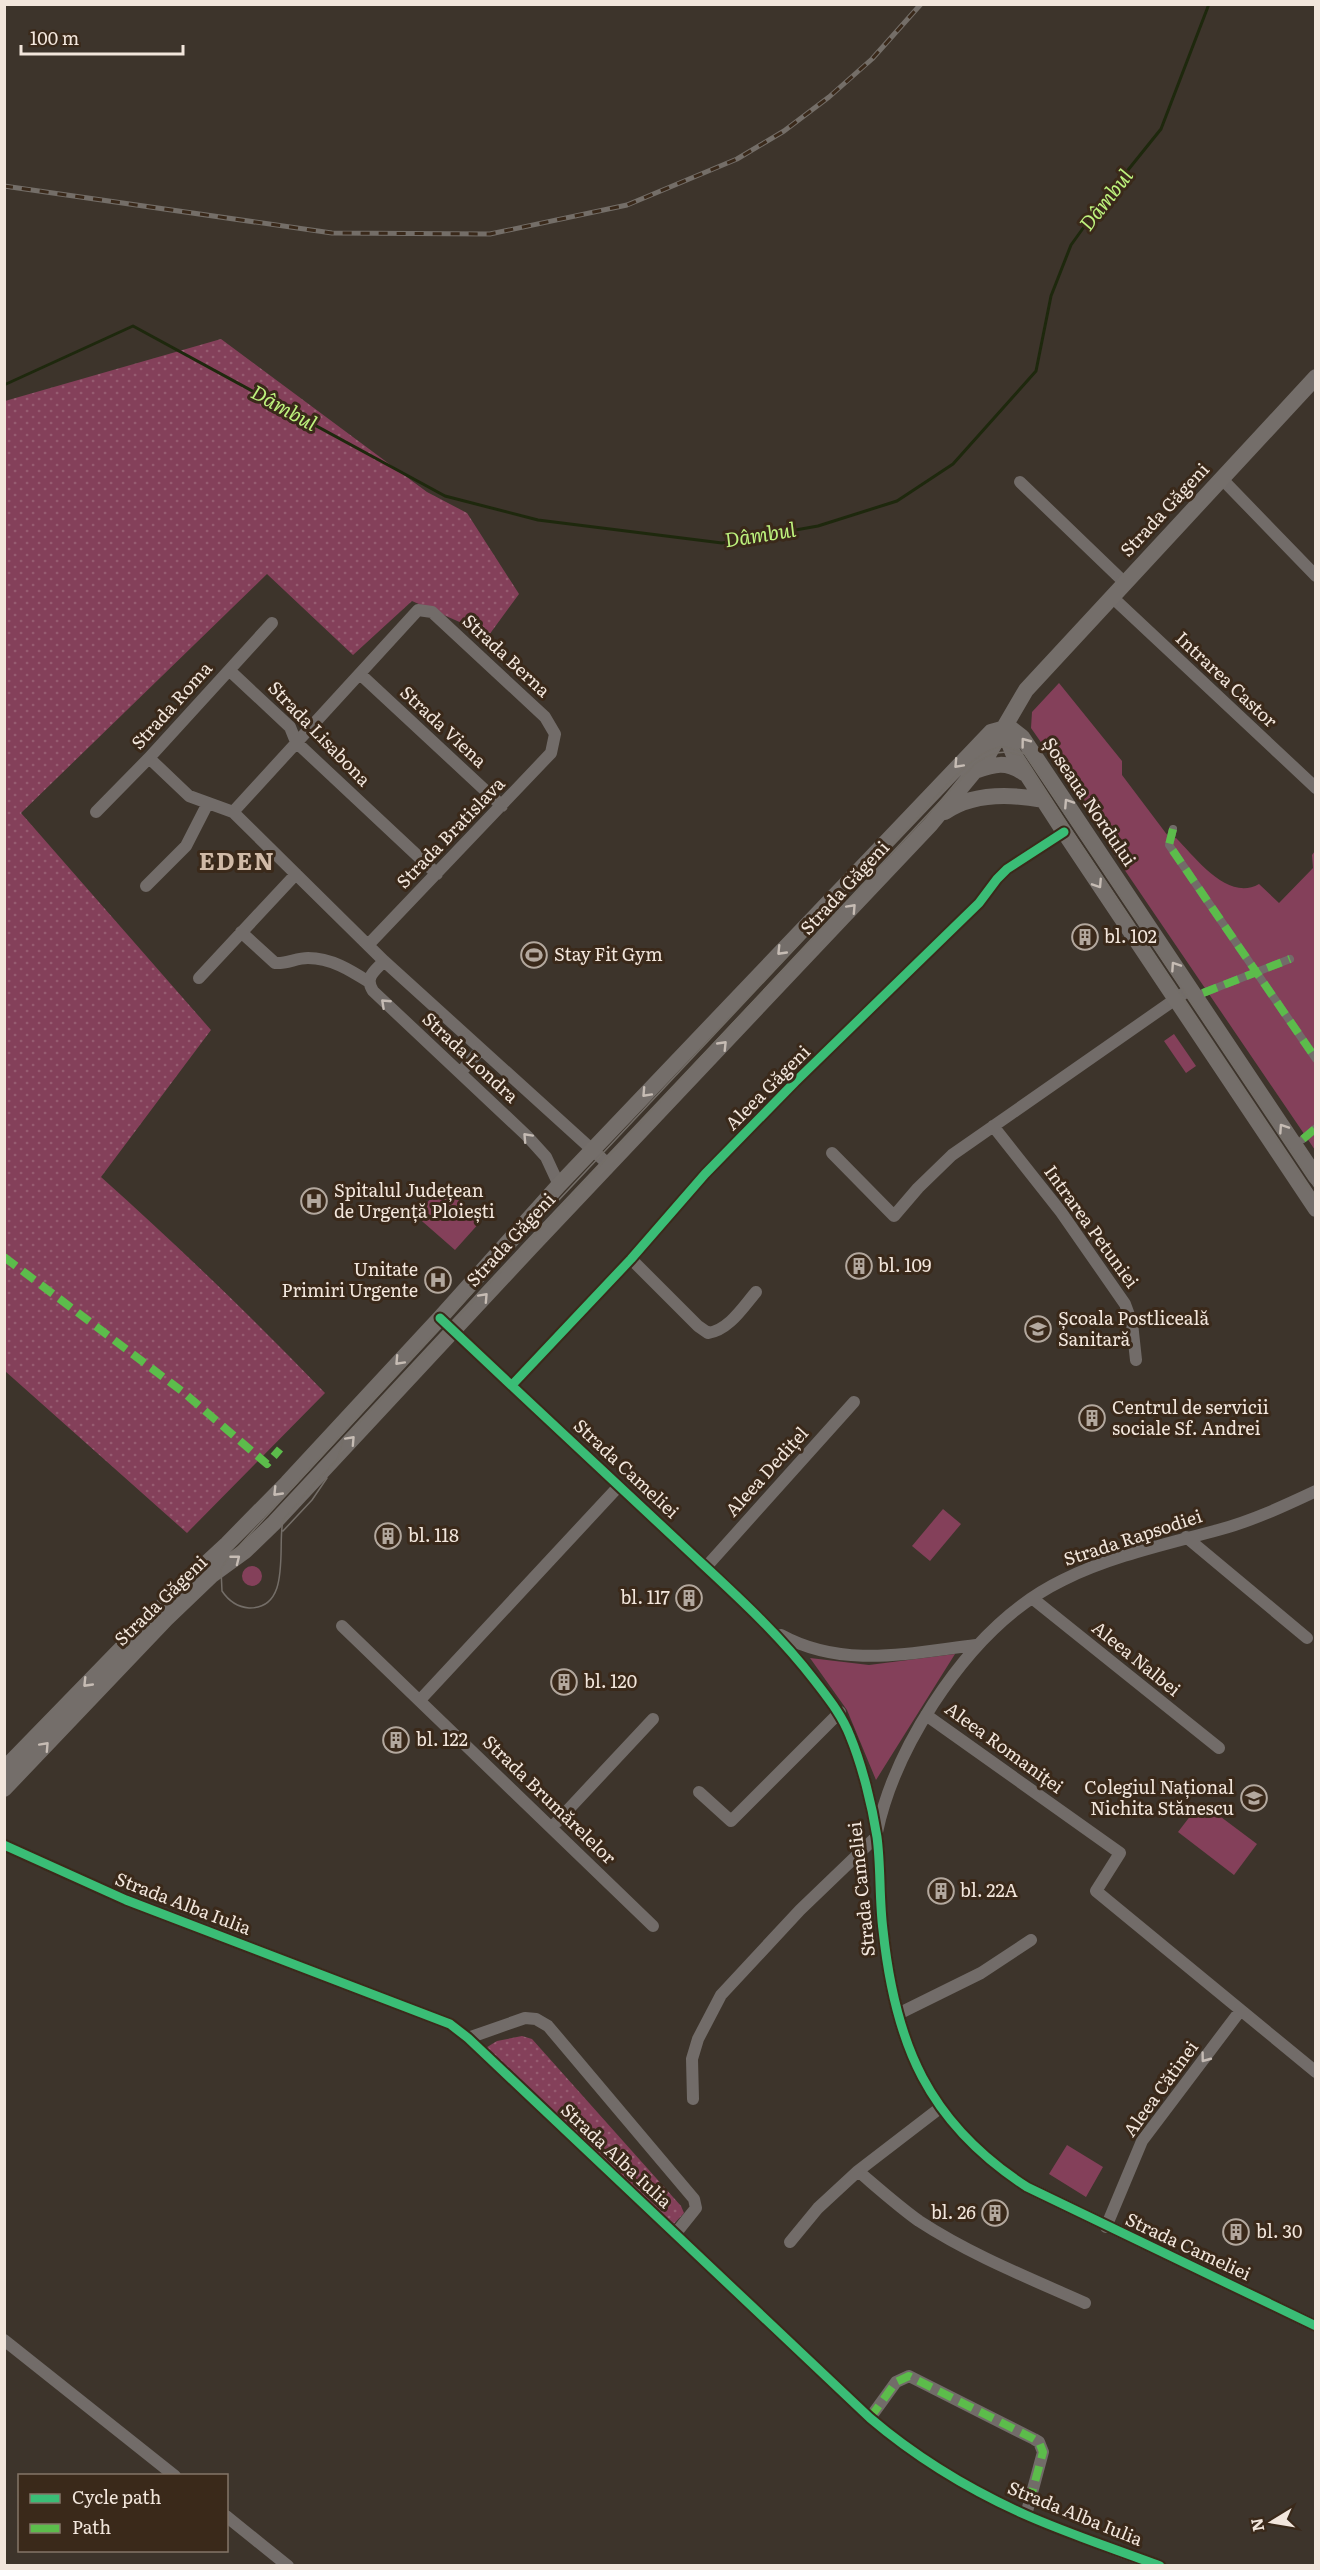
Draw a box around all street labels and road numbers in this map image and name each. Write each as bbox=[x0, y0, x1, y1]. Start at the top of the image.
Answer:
street label: Strada Găgeni bbox=[1113, 456, 1215, 562]
street label: Strada Berna bbox=[457, 607, 557, 703]
street label: Intrarea Castor bbox=[1170, 624, 1284, 734]
street label: Strada Roma bbox=[124, 655, 218, 755]
street label: Strada Lisabona bbox=[263, 674, 378, 792]
street label: Strada Viena bbox=[395, 679, 494, 773]
street label: Șoseaua Nordului bbox=[1037, 731, 1144, 871]
street label: Strada Bratislava bbox=[390, 770, 511, 894]
street label: Strada Găgeni bbox=[793, 834, 895, 940]
street label: Strada Londra bbox=[417, 1005, 525, 1109]
street label: Aleea Găgeni bbox=[718, 1038, 816, 1136]
street label: Intrarea Petuniei bbox=[1038, 1159, 1146, 1293]
street label: Strada Găgeni bbox=[459, 1186, 561, 1292]
street label: Strada Cameliei bbox=[568, 1412, 686, 1524]
street label: Aleea Dedițel bbox=[718, 1420, 814, 1522]
street label: Strada Rapsodiei bbox=[1060, 1501, 1205, 1572]
street label: Strada Găgeni bbox=[107, 1549, 212, 1651]
street label: Aleea Nalbei bbox=[1087, 1614, 1187, 1702]
street label: Aleea Romaniței bbox=[940, 1694, 1070, 1799]
street label: Strada Brumărelelor bbox=[477, 1728, 623, 1870]
street label: Strada Cameliei bbox=[840, 1820, 881, 1958]
street label: Strada Alba Iulia bbox=[112, 1864, 256, 1941]
street label: Aleea Cătinei bbox=[1116, 2034, 1204, 2142]
street label: Strada Alba Iulia bbox=[555, 2096, 679, 2214]
street label: Strada Cameliei bbox=[1121, 2205, 1256, 2287]
street label: Strada Alba Iulia bbox=[1004, 2473, 1147, 2552]

